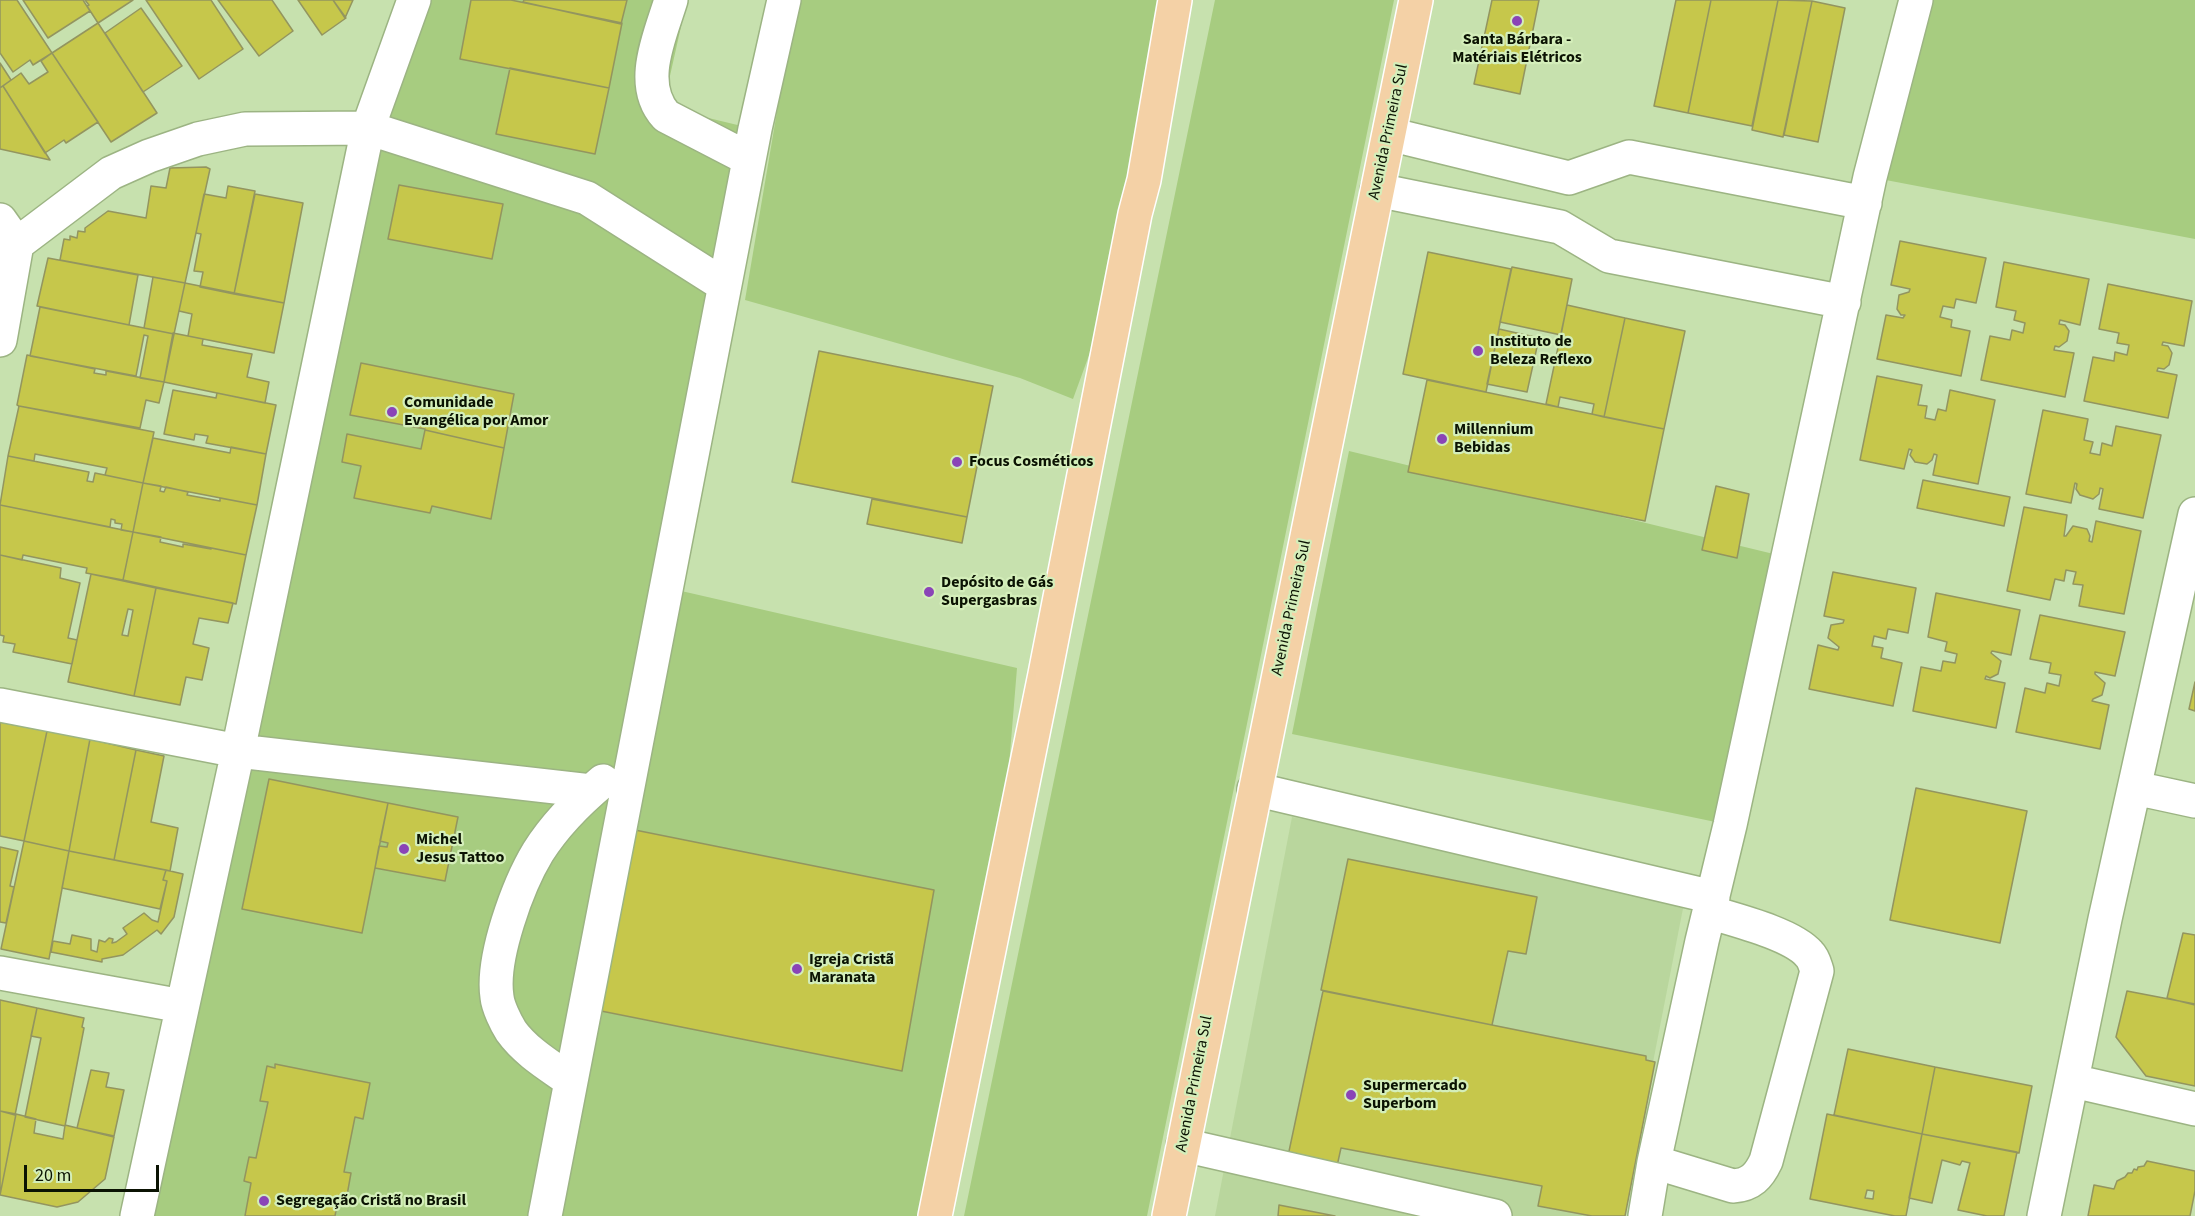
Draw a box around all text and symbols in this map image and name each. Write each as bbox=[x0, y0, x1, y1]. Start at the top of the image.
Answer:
marker: Santa Bárbara - Matériais Elétricos bbox=[1510, 14, 1524, 28]
place label: Santa Bárbara - Matériais Elétricos bbox=[1452, 30, 1582, 68]
street label: Avenida Primeira Sul bbox=[1365, 62, 1413, 202]
place label: Instituto de Beleza Reflexo bbox=[1490, 332, 1592, 370]
marker: Instituto de Beleza Reflexo bbox=[1471, 344, 1485, 358]
place label: Comunidade Evangélica por Amor bbox=[404, 393, 548, 431]
marker: Comunidade Evangélica por Amor bbox=[385, 405, 399, 419]
place label: Millennium Bebidas bbox=[1454, 420, 1534, 458]
marker: Millennium Bebidas bbox=[1435, 432, 1449, 446]
place label: Focus Cosméticos bbox=[969, 452, 1093, 472]
marker: Focus Cosméticos bbox=[950, 455, 964, 469]
street label: Avenida Primeira Sul bbox=[1268, 538, 1316, 678]
place label: Depósito de Gás Supergasbras bbox=[941, 573, 1053, 611]
marker: Depósito de Gás Supergasbras bbox=[922, 585, 936, 599]
place label: Michel Jesus Tattoo bbox=[416, 830, 504, 868]
marker: Michel Jesus Tattoo bbox=[397, 842, 411, 856]
place label: Igreja Cristã Maranata bbox=[809, 950, 894, 988]
marker: Igreja Cristã Maranata bbox=[790, 962, 804, 976]
street label: Avenida Primeira Sul bbox=[1172, 1014, 1218, 1154]
place label: Supermercado Superbom bbox=[1363, 1076, 1467, 1114]
marker: Supermercado Superbom bbox=[1344, 1088, 1358, 1102]
scale bar bbox=[27, 1153, 162, 1191]
text: 20 m bbox=[35, 1163, 71, 1188]
place label: Segregação Cristã no Brasil bbox=[276, 1191, 466, 1211]
marker: Segregação Cristã no Brasil bbox=[257, 1194, 271, 1208]

